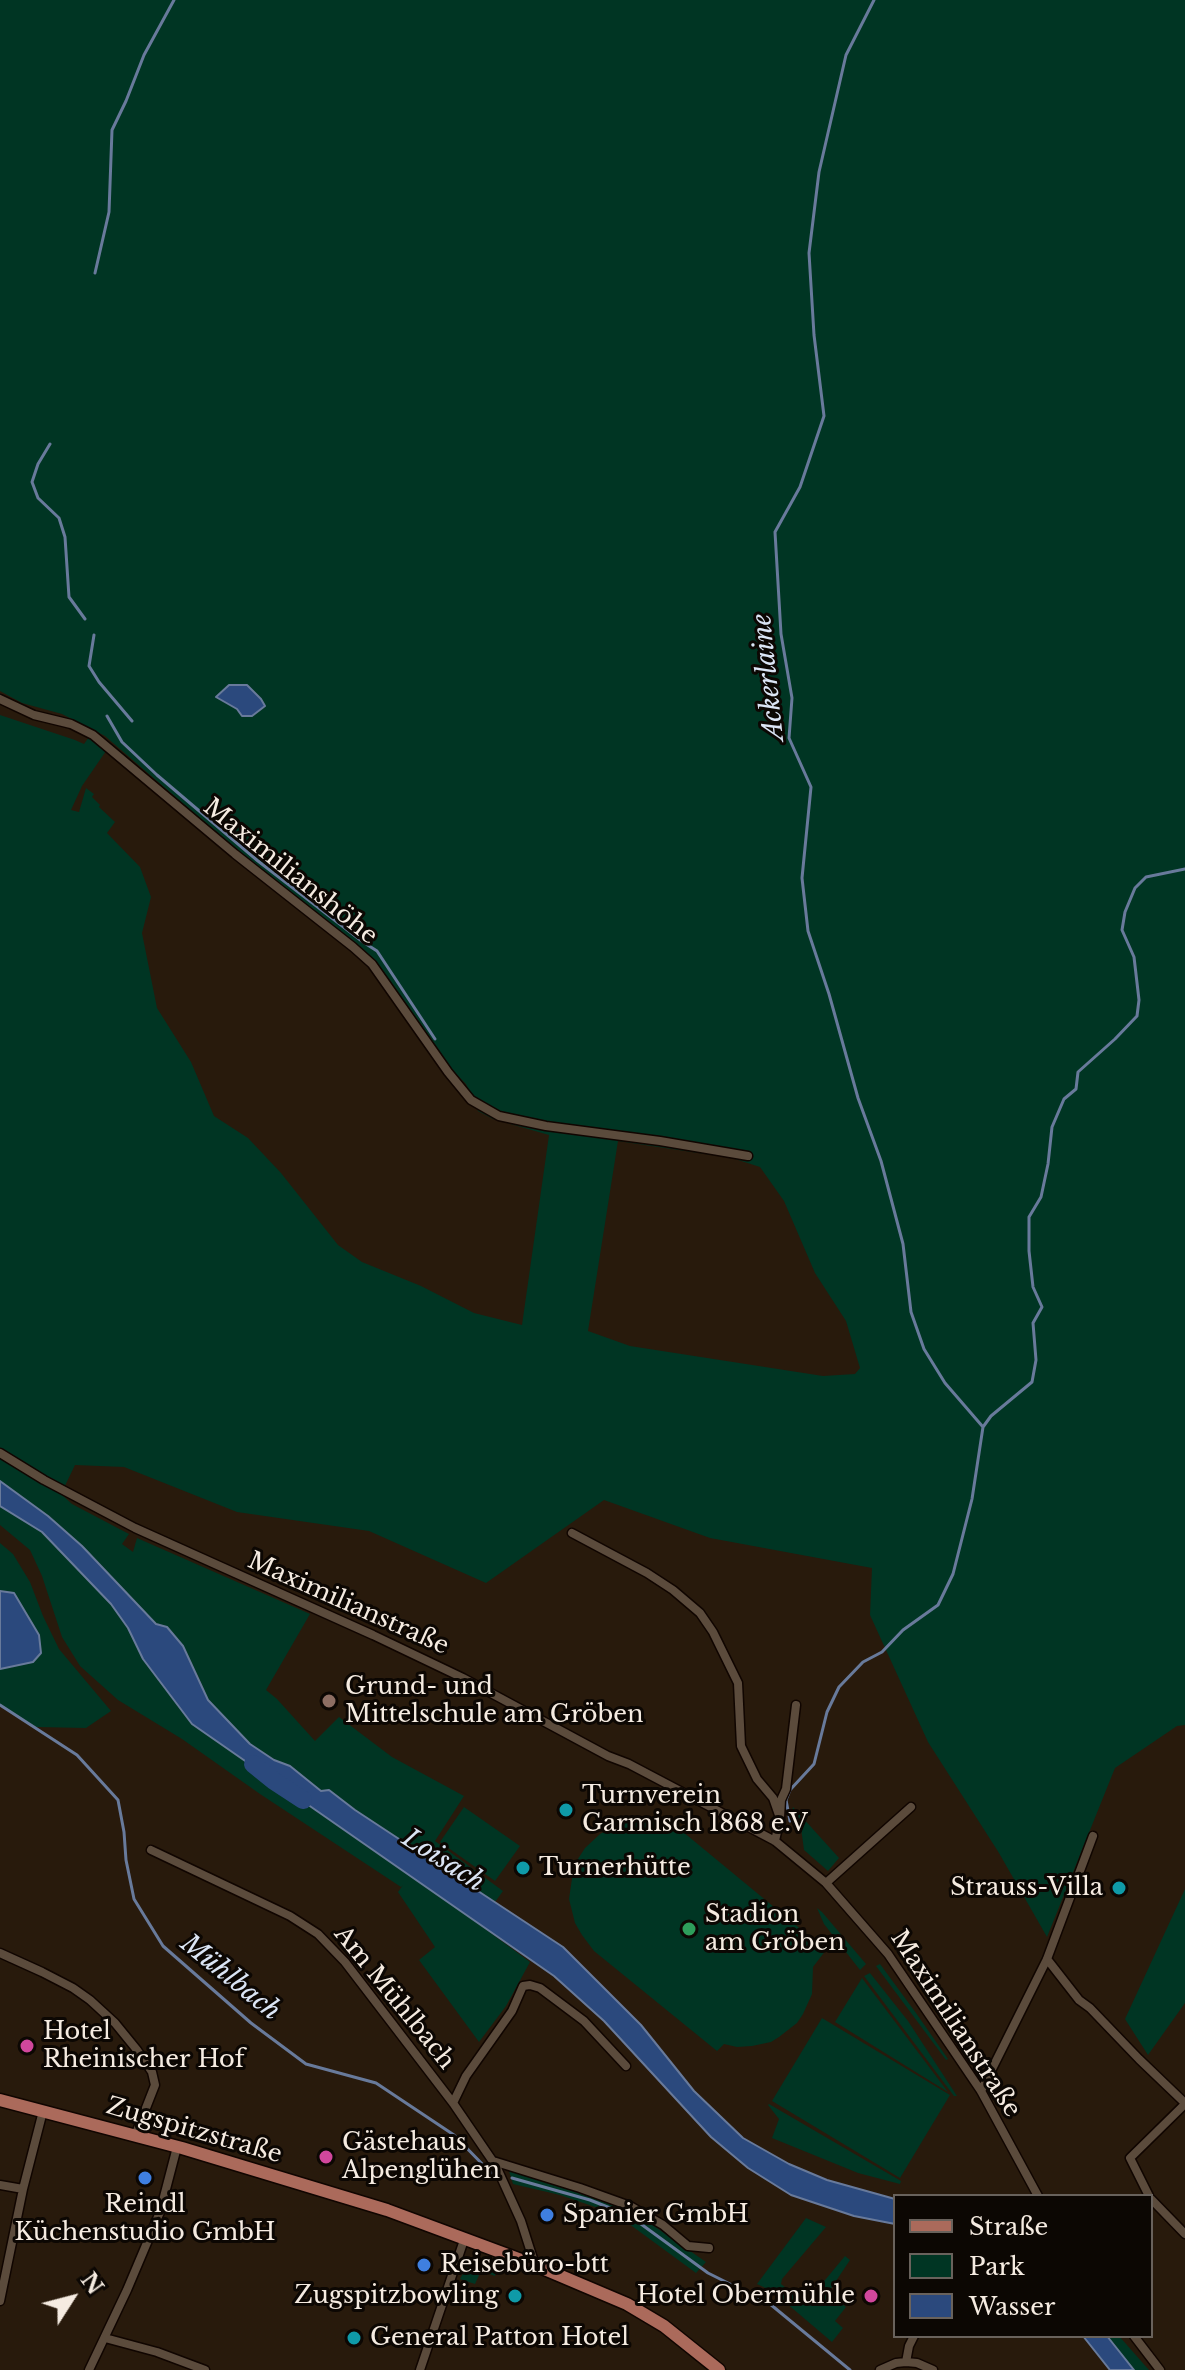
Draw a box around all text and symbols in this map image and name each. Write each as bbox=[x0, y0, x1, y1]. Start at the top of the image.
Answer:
water label: Ackerlaine bbox=[747, 612, 791, 742]
street label: Maximilianshöhe bbox=[197, 793, 383, 951]
street label: Maximilianstraße bbox=[243, 1547, 453, 1661]
place label: Grund- und Mittelschule am Gröben bbox=[345, 1673, 644, 1729]
marker: Grund- und Mittelschule am Gröben bbox=[320, 1692, 338, 1710]
place label: Turnverein Garmisch 1868 e.V bbox=[582, 1782, 808, 1838]
marker: Turnverein Garmisch 1868 e.V bbox=[557, 1801, 575, 1819]
water label: Loisach bbox=[396, 1823, 490, 1899]
place label: Turnerhütte bbox=[539, 1854, 691, 1882]
marker: Turnerhütte bbox=[514, 1859, 532, 1877]
place label: Strauss-Villa bbox=[950, 1874, 1103, 1902]
marker: Strauss-Villa bbox=[1110, 1879, 1128, 1897]
place label: Stadion am Gröben bbox=[705, 1901, 845, 1957]
marker: Stadion am Gröben bbox=[680, 1920, 698, 1938]
street label: Am Mühlbach bbox=[328, 1921, 460, 2075]
street label: Maximilianstraße bbox=[884, 1925, 1026, 2123]
water label: Mühlbach bbox=[174, 1928, 286, 2028]
place label: Hotel Rheinischer Hof bbox=[43, 2018, 245, 2074]
marker: Hotel Rheinischer Hof bbox=[18, 2037, 36, 2055]
street label: Zugspitzstraße bbox=[103, 2092, 285, 2170]
place label: Gästehaus Alpenglühen bbox=[342, 2129, 500, 2185]
marker: Gästehaus Alpenglühen bbox=[317, 2148, 335, 2166]
marker: Reindl Küchenstudio GmbH bbox=[136, 2169, 154, 2187]
place label: Reindl Küchenstudio GmbH bbox=[14, 2191, 276, 2247]
legend bbox=[893, 2194, 1153, 2338]
place label: Spanier GmbH bbox=[563, 2201, 749, 2229]
marker: Spanier GmbH bbox=[538, 2206, 556, 2224]
text: Straße bbox=[969, 2212, 1048, 2241]
place label: Reisebüro-btt bbox=[440, 2251, 609, 2279]
text: Park bbox=[969, 2252, 1025, 2281]
marker: Reisebüro-btt bbox=[415, 2256, 433, 2274]
north arrow bbox=[32, 2258, 112, 2338]
text: N bbox=[75, 2267, 109, 2300]
place label: Zugspitzbowling bbox=[294, 2282, 499, 2310]
place label: Hotel Obermühle bbox=[637, 2282, 855, 2310]
marker: Zugspitzbowling bbox=[506, 2287, 524, 2305]
marker: Hotel Obermühle bbox=[862, 2287, 880, 2305]
text: Wasser bbox=[969, 2292, 1055, 2321]
place label: General Patton Hotel bbox=[370, 2324, 629, 2352]
marker: General Patton Hotel bbox=[345, 2329, 363, 2347]

